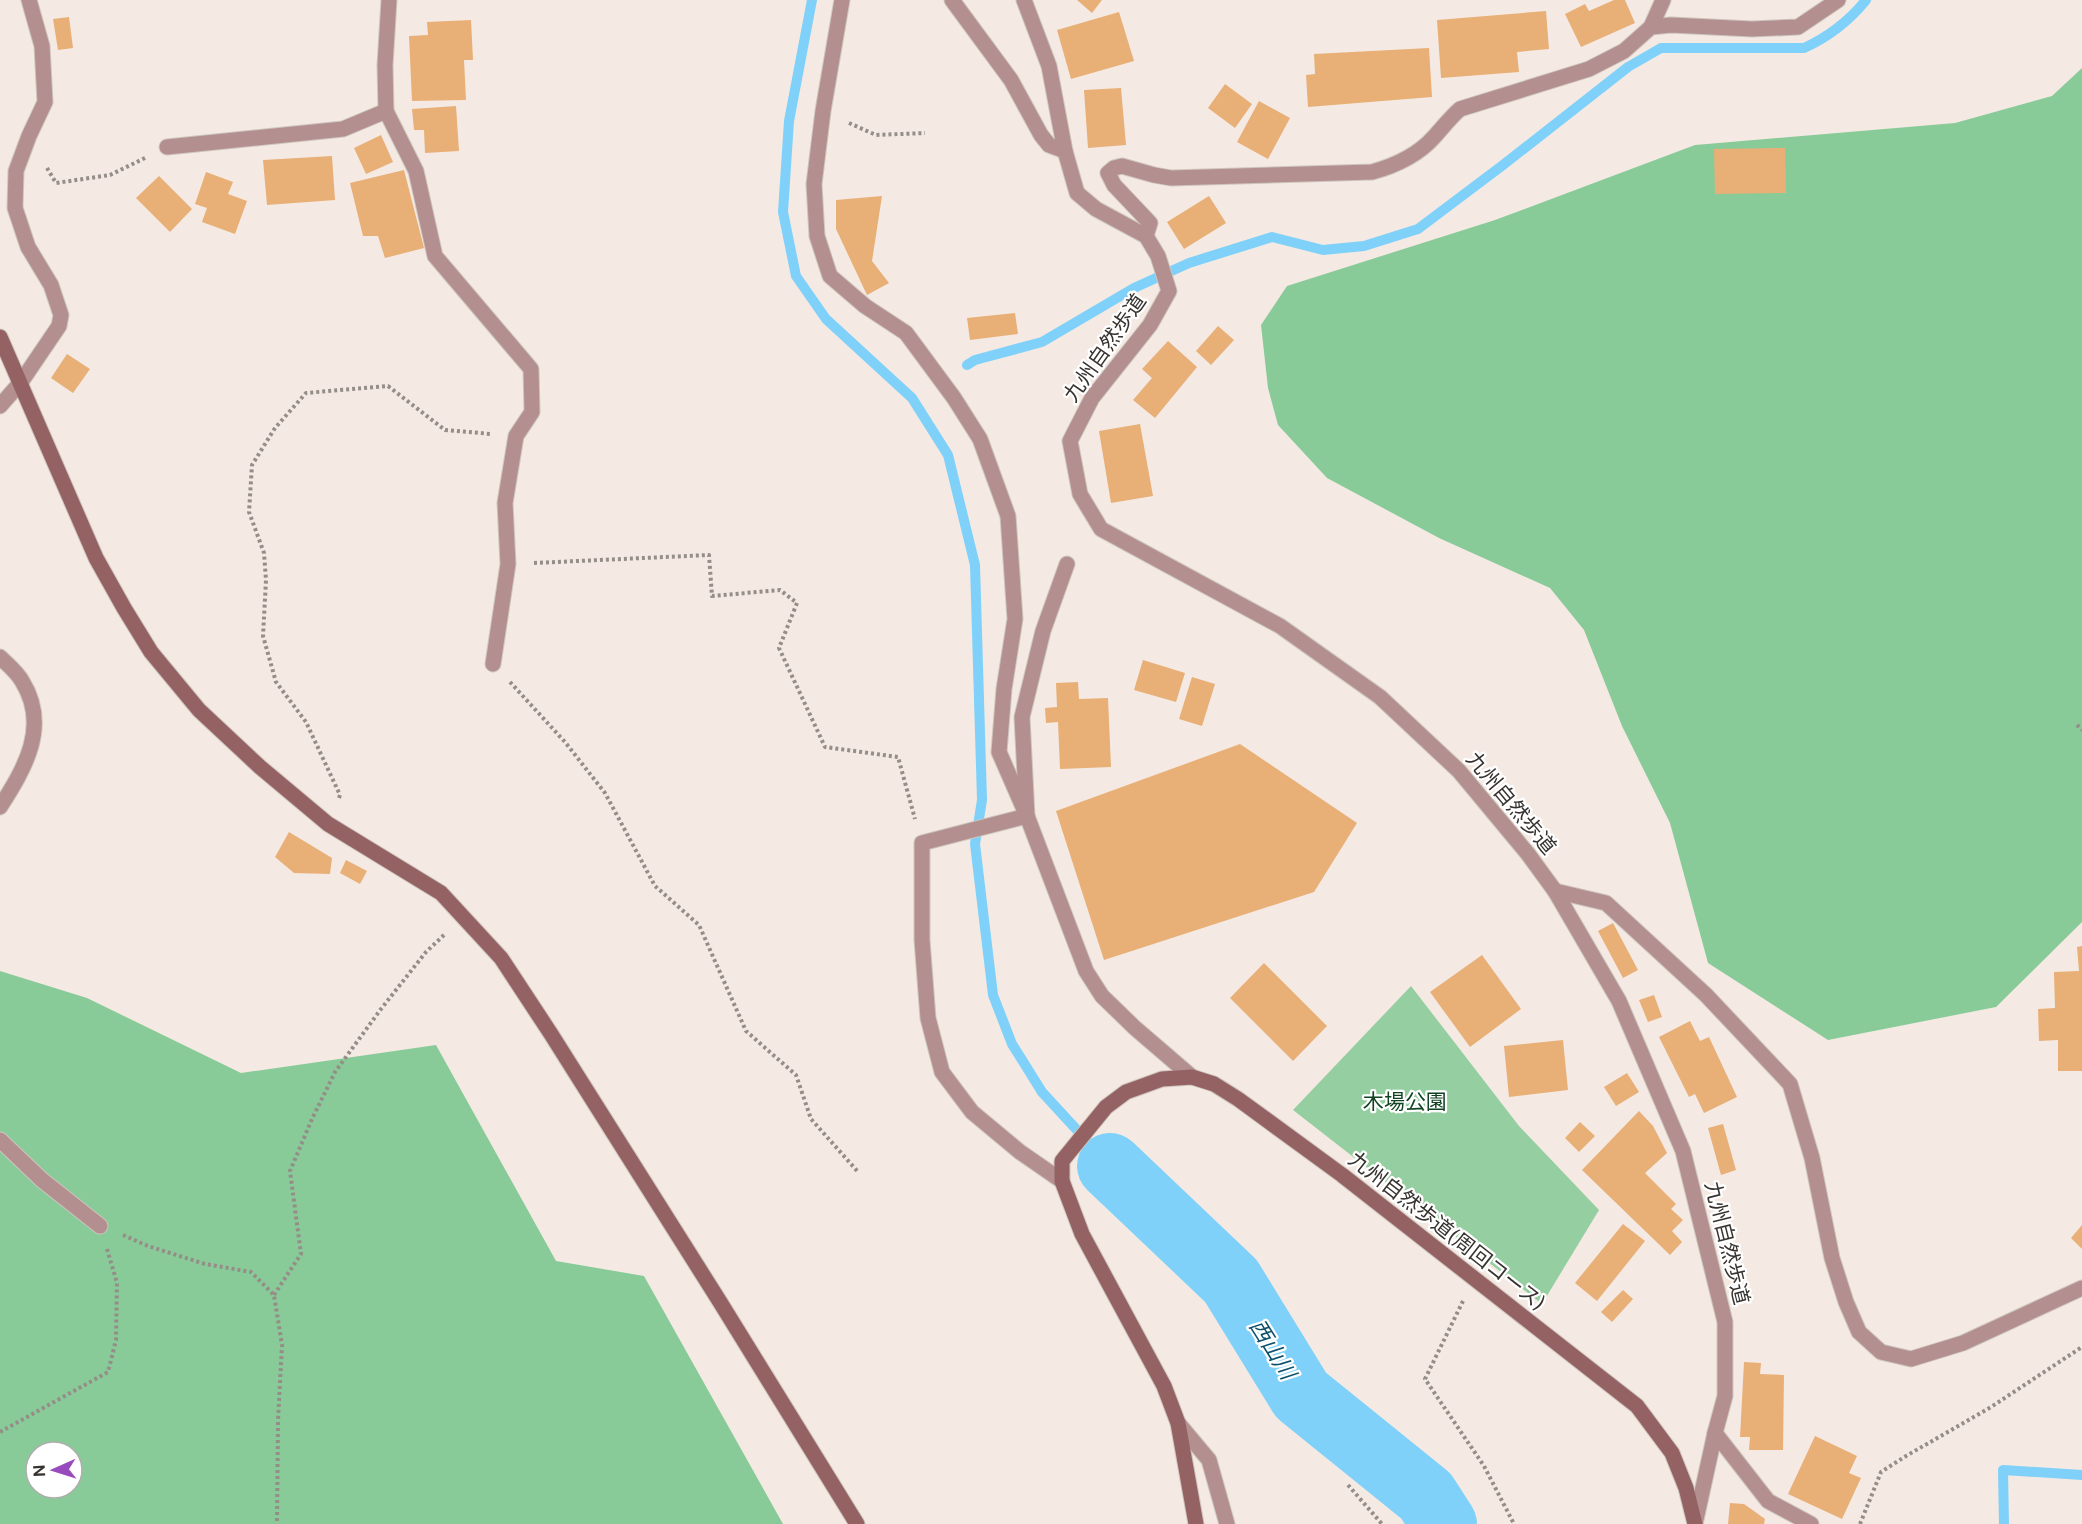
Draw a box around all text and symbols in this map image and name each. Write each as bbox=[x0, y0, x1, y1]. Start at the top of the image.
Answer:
street label: 九州自然歩道 bbox=[1058, 289, 1151, 406]
street label: 九州自然歩道 bbox=[1461, 746, 1561, 859]
park label: 木場公園 bbox=[1363, 1089, 1447, 1114]
street label: 九州自然歩道(周回コース) bbox=[1344, 1146, 1551, 1315]
street label: 九州自然歩道 bbox=[1700, 1179, 1755, 1307]
water label: 西山川 bbox=[1244, 1314, 1303, 1386]
north arrow bbox=[24, 1440, 84, 1500]
text: N bbox=[30, 1464, 49, 1478]

